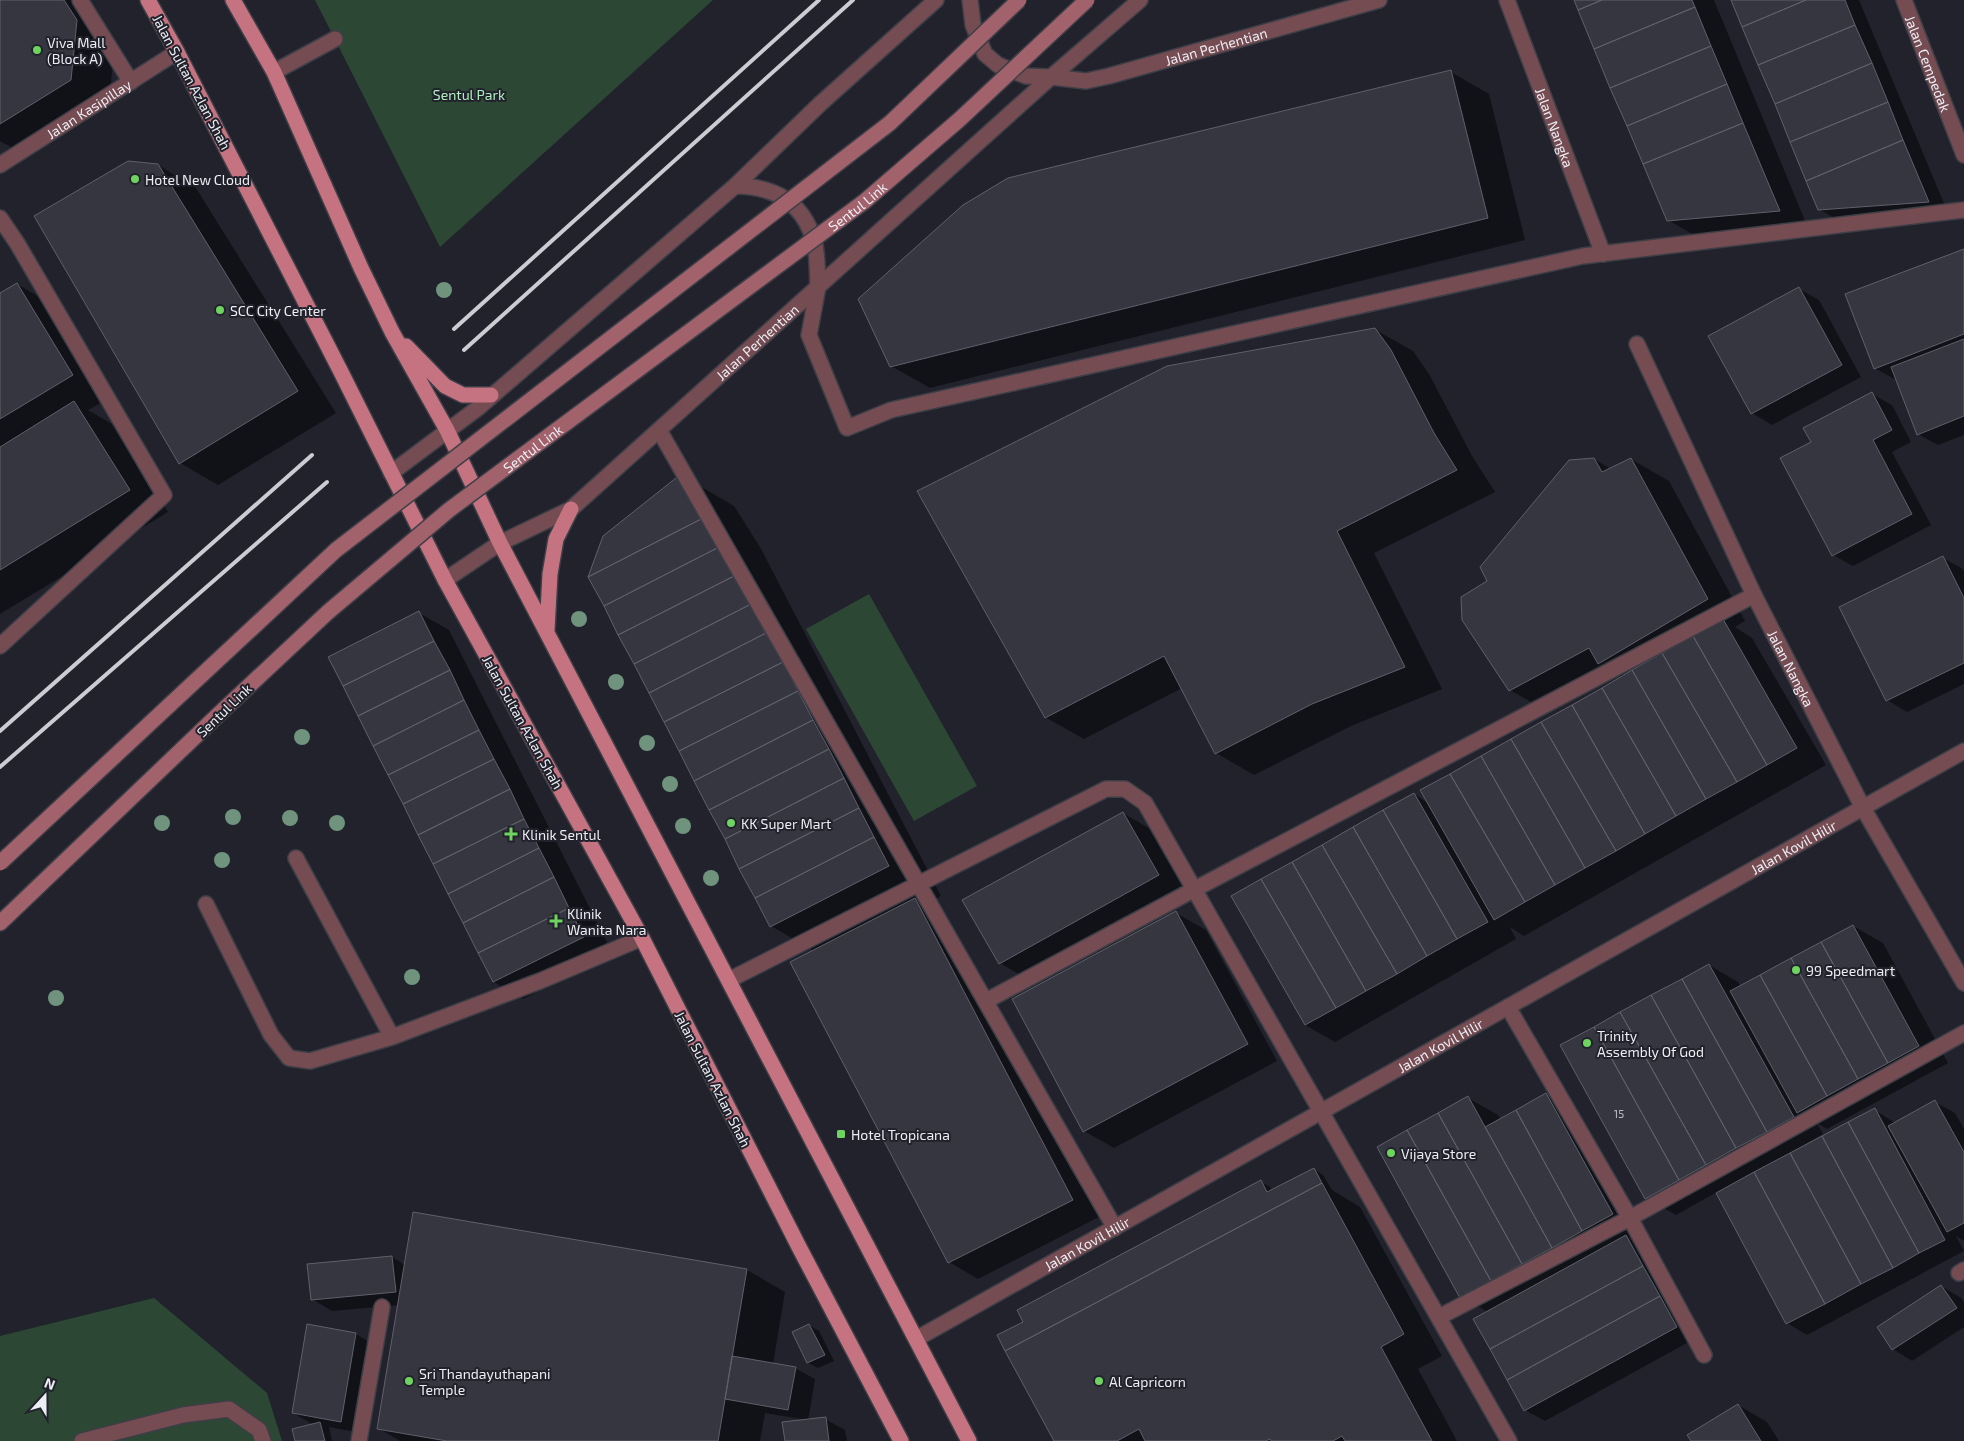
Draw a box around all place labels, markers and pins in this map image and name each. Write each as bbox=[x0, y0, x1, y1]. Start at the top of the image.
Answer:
place label: Viva Mall (Block A) bbox=[47, 34, 106, 67]
marker: Viva Mall (Block A) bbox=[31, 44, 43, 56]
place label: Hotel New Cloud bbox=[145, 171, 250, 188]
marker: Hotel New Cloud bbox=[129, 173, 141, 185]
place label: SCC City Center bbox=[230, 302, 326, 319]
marker: SCC City Center bbox=[214, 304, 226, 316]
place label: KK Super Mart bbox=[741, 815, 831, 832]
marker: KK Super Mart bbox=[725, 817, 737, 829]
place label: Klinik Sentul bbox=[522, 826, 601, 843]
marker: Klinik Sentul bbox=[504, 827, 518, 841]
place label: Klinik Wanita Nara bbox=[567, 905, 646, 938]
marker: Klinik Wanita Nara bbox=[549, 914, 563, 928]
place label: 99 Speedmart bbox=[1806, 962, 1895, 979]
marker: 99 Speedmart bbox=[1790, 964, 1802, 976]
place label: Trinity Assembly Of God bbox=[1597, 1027, 1704, 1060]
marker: Trinity Assembly Of God bbox=[1581, 1037, 1593, 1049]
place label: Hotel Tropicana bbox=[851, 1126, 950, 1143]
marker: Hotel Tropicana bbox=[835, 1128, 847, 1140]
place label: Vijaya Store bbox=[1401, 1145, 1476, 1162]
marker: Vijaya Store bbox=[1385, 1147, 1397, 1159]
place label: Sri Thandayuthapani Temple bbox=[419, 1365, 551, 1398]
place label: Al Capricorn bbox=[1109, 1373, 1186, 1390]
marker: Sri Thandayuthapani Temple bbox=[403, 1375, 415, 1387]
marker: Al Capricorn bbox=[1093, 1375, 1105, 1387]

